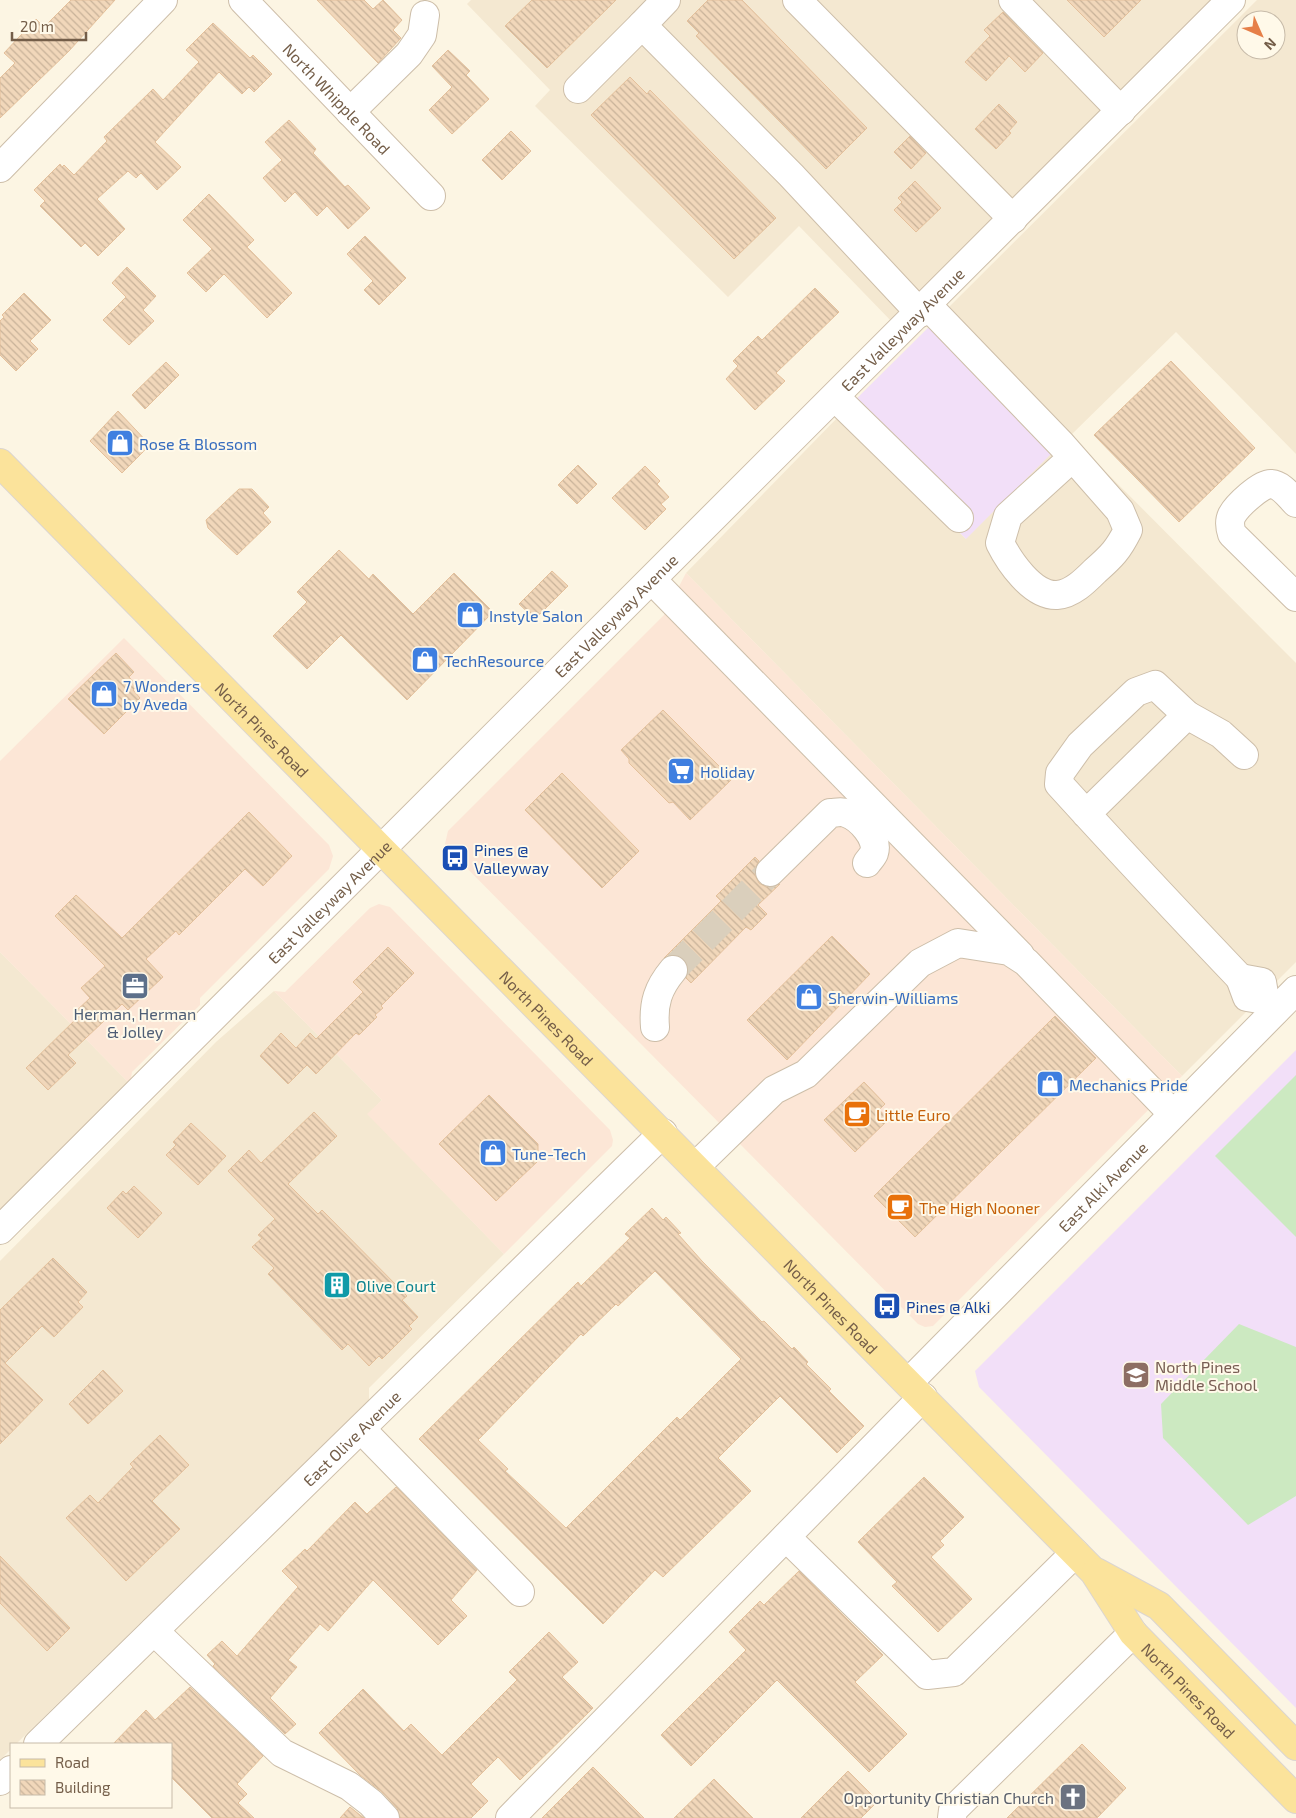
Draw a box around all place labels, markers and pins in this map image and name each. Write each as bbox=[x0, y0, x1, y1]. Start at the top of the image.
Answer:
shop icon: Rose & Blossom bbox=[105, 428, 135, 458]
place label: Rose & Blossom bbox=[139, 434, 257, 453]
shop icon: Instyle Salon bbox=[455, 600, 485, 630]
place label: Instyle Salon bbox=[489, 606, 583, 625]
shop icon: TechResource bbox=[410, 645, 440, 675]
place label: TechResource bbox=[444, 651, 544, 670]
place label: 7 Wonders by Aveda bbox=[123, 676, 200, 713]
shop icon: 7 Wonders by Aveda bbox=[89, 679, 119, 709]
supermarket icon: Holiday bbox=[666, 756, 696, 786]
place label: Holiday bbox=[700, 762, 755, 781]
place label: Pines @ Valleyway bbox=[474, 840, 550, 877]
bus stop icon: Pines @ Valleyway bbox=[440, 843, 470, 873]
office icon: Herman, Herman & Jolley bbox=[120, 971, 150, 1001]
shop icon: Sherwin-Williams bbox=[794, 982, 824, 1012]
place label: Sherwin-Williams bbox=[828, 988, 958, 1007]
place label: Herman, Herman & Jolley bbox=[74, 1004, 196, 1041]
shop icon: Mechanics Pride bbox=[1035, 1069, 1065, 1099]
place label: Mechanics Pride bbox=[1069, 1075, 1188, 1094]
cafe icon: Little Euro bbox=[842, 1099, 872, 1129]
place label: Little Euro bbox=[876, 1105, 951, 1124]
shop icon: Tune-Tech bbox=[478, 1138, 508, 1168]
place label: Tune-Tech bbox=[512, 1144, 586, 1163]
cafe icon: The High Nooner bbox=[885, 1192, 915, 1222]
place label: The High Nooner bbox=[919, 1198, 1041, 1217]
building icon: Olive Court bbox=[322, 1270, 352, 1300]
place label: Olive Court bbox=[356, 1276, 436, 1295]
bus stop icon: Pines @ Alki bbox=[872, 1291, 902, 1321]
place label: Pines @ Alki bbox=[906, 1297, 990, 1316]
place label: North Pines Middle School bbox=[1155, 1357, 1258, 1394]
school or university icon: North Pines Middle School bbox=[1121, 1360, 1151, 1390]
church icon: Opportunity Christian Church bbox=[1058, 1782, 1088, 1812]
place label: Opportunity Christian Church bbox=[843, 1788, 1054, 1807]

